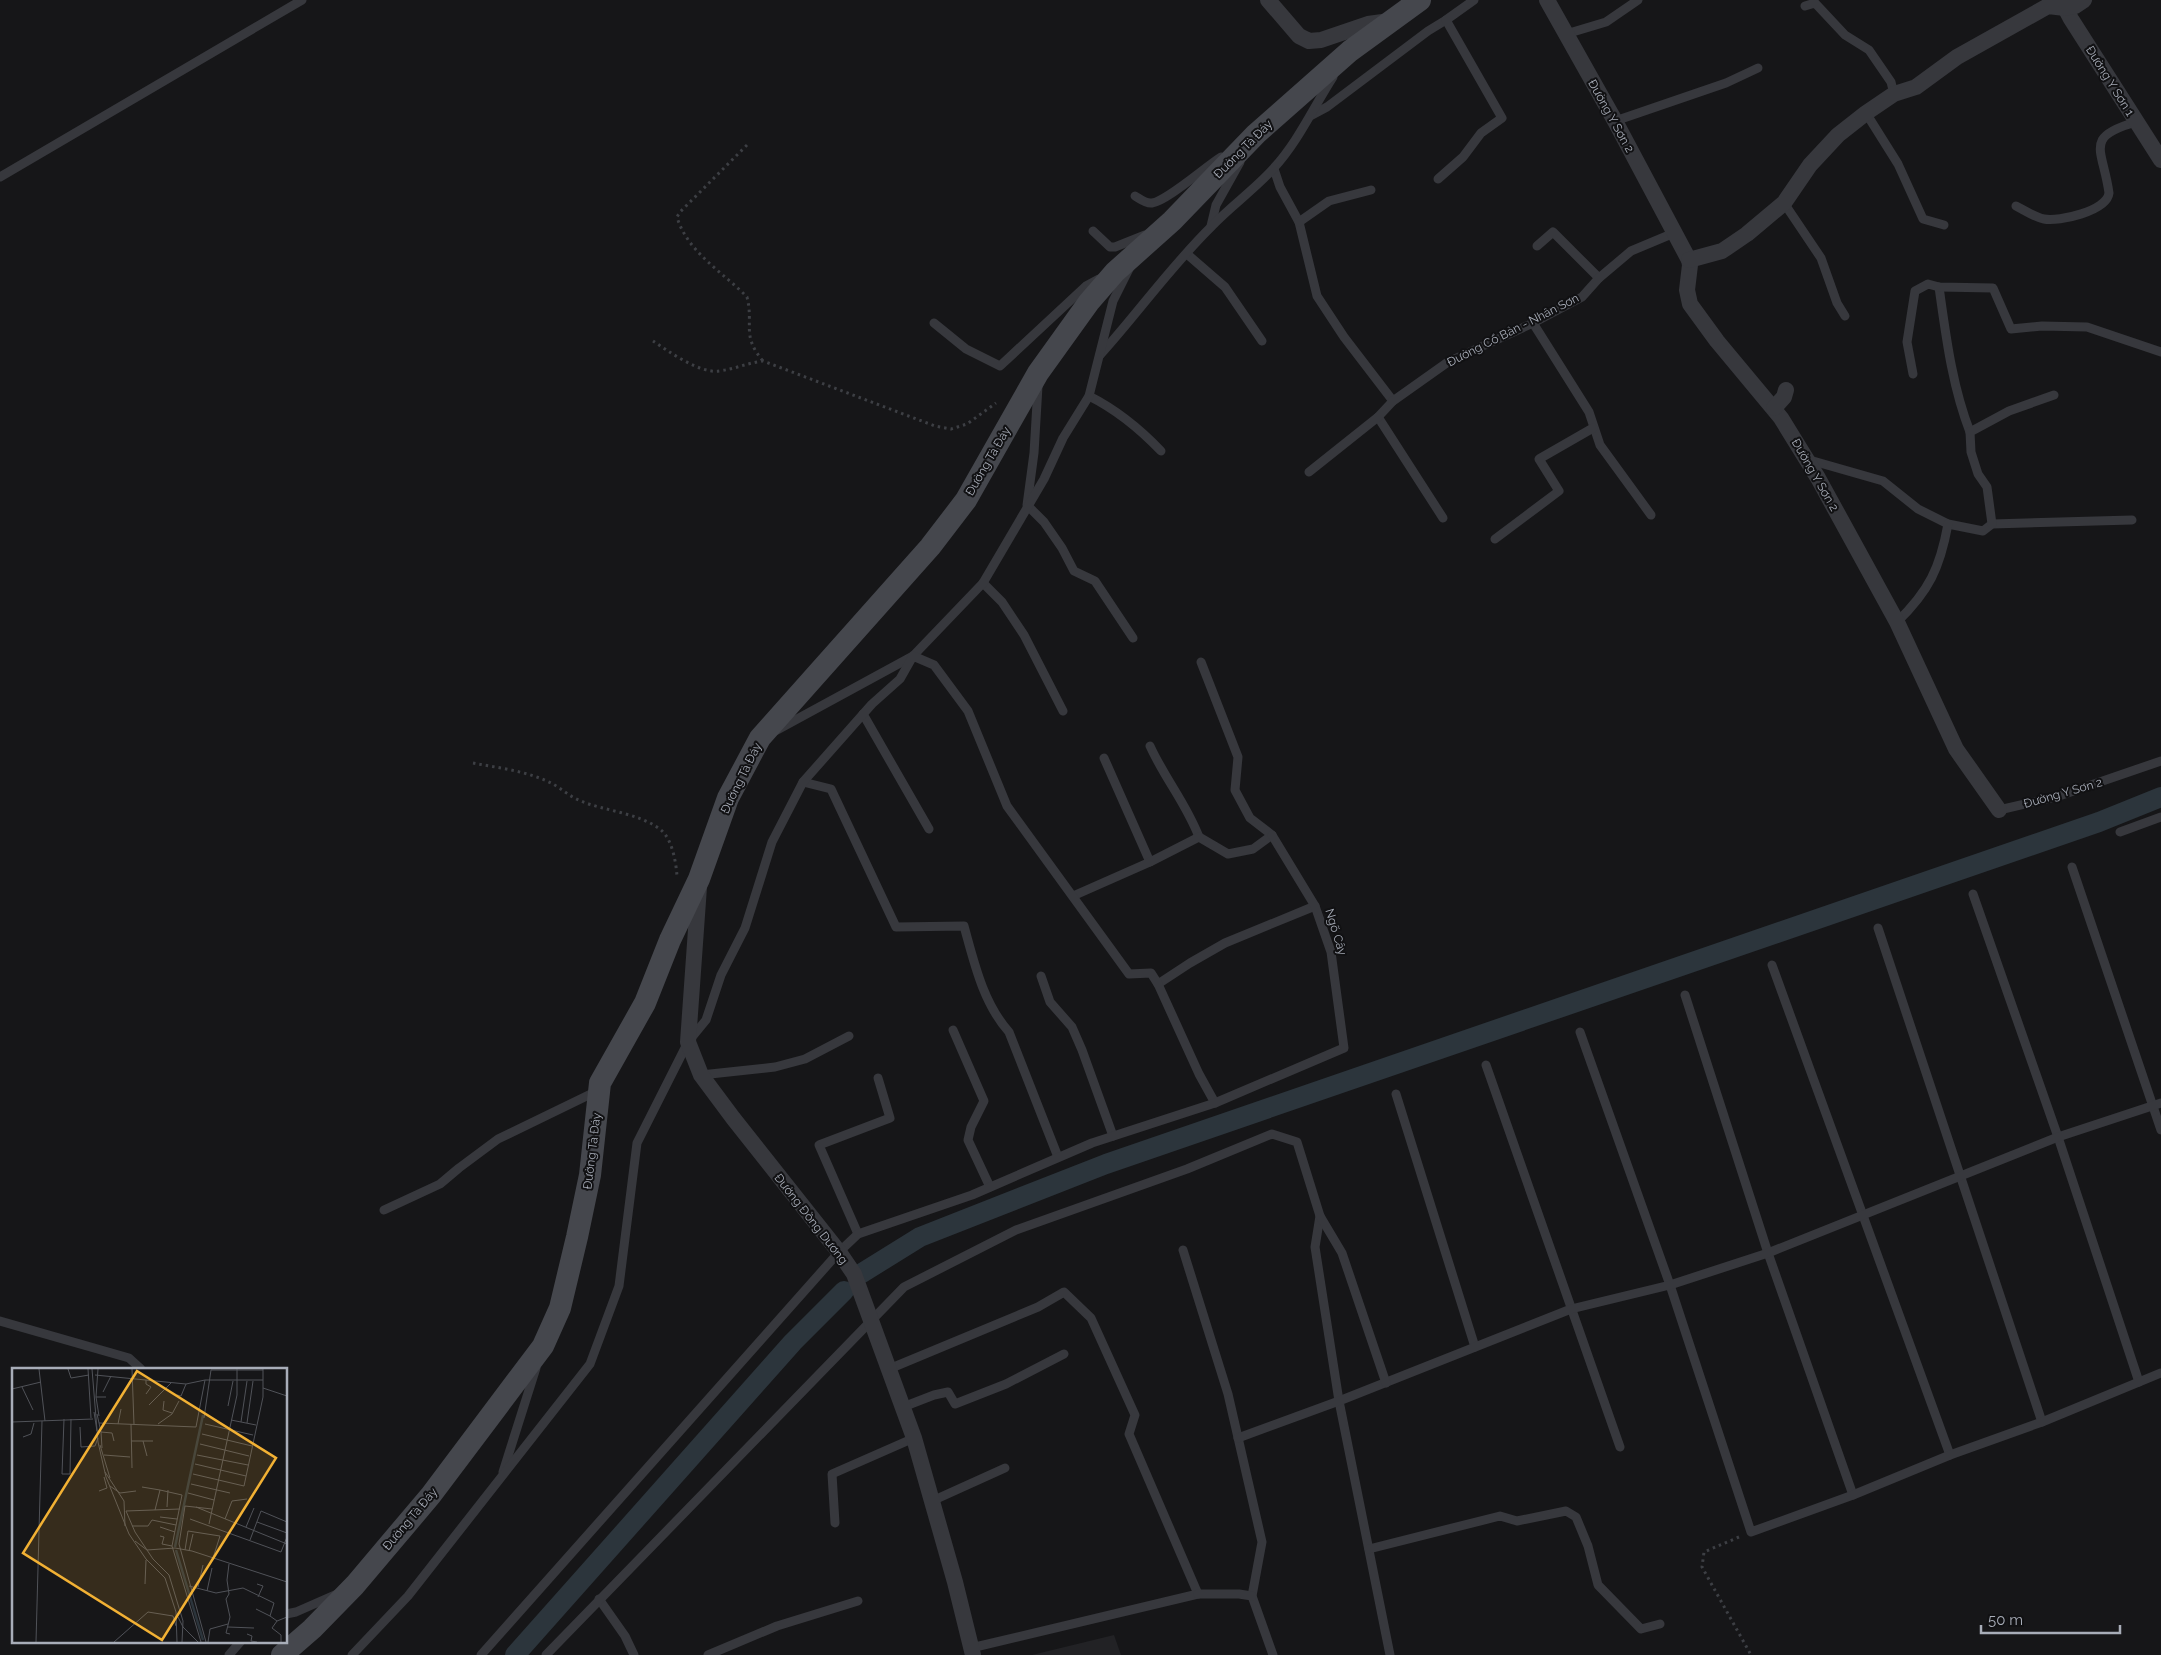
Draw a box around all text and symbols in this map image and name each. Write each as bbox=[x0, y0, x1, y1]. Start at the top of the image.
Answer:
street label: Đường Y Sơn 1 bbox=[2083, 43, 2137, 119]
street label: Đường Y Sơn 2 bbox=[1585, 77, 1637, 155]
street label: Đường Tà Đáy bbox=[1211, 116, 1276, 181]
street label: Đường Cổ Bản - Nhân Sơn bbox=[1445, 291, 1581, 369]
street label: Đường Tà Đáy bbox=[963, 424, 1014, 498]
street label: Đường Y Sơn 2 bbox=[1789, 436, 1841, 514]
street label: Đường Tà Đáy bbox=[718, 740, 764, 816]
street label: Đường Y Sơn 2 bbox=[2022, 775, 2104, 811]
street label: Ngõ Cây bbox=[1322, 907, 1350, 957]
street label: Đường Tà Đáy bbox=[580, 1111, 604, 1190]
street label: Đường Đồng Dương bbox=[771, 1171, 851, 1267]
inset map bbox=[12, 1368, 288, 1642]
street label: Đường Tà Đáy bbox=[380, 1485, 440, 1553]
scale bar bbox=[1981, 1602, 2120, 1634]
text: 50 m bbox=[1988, 1611, 2023, 1629]

